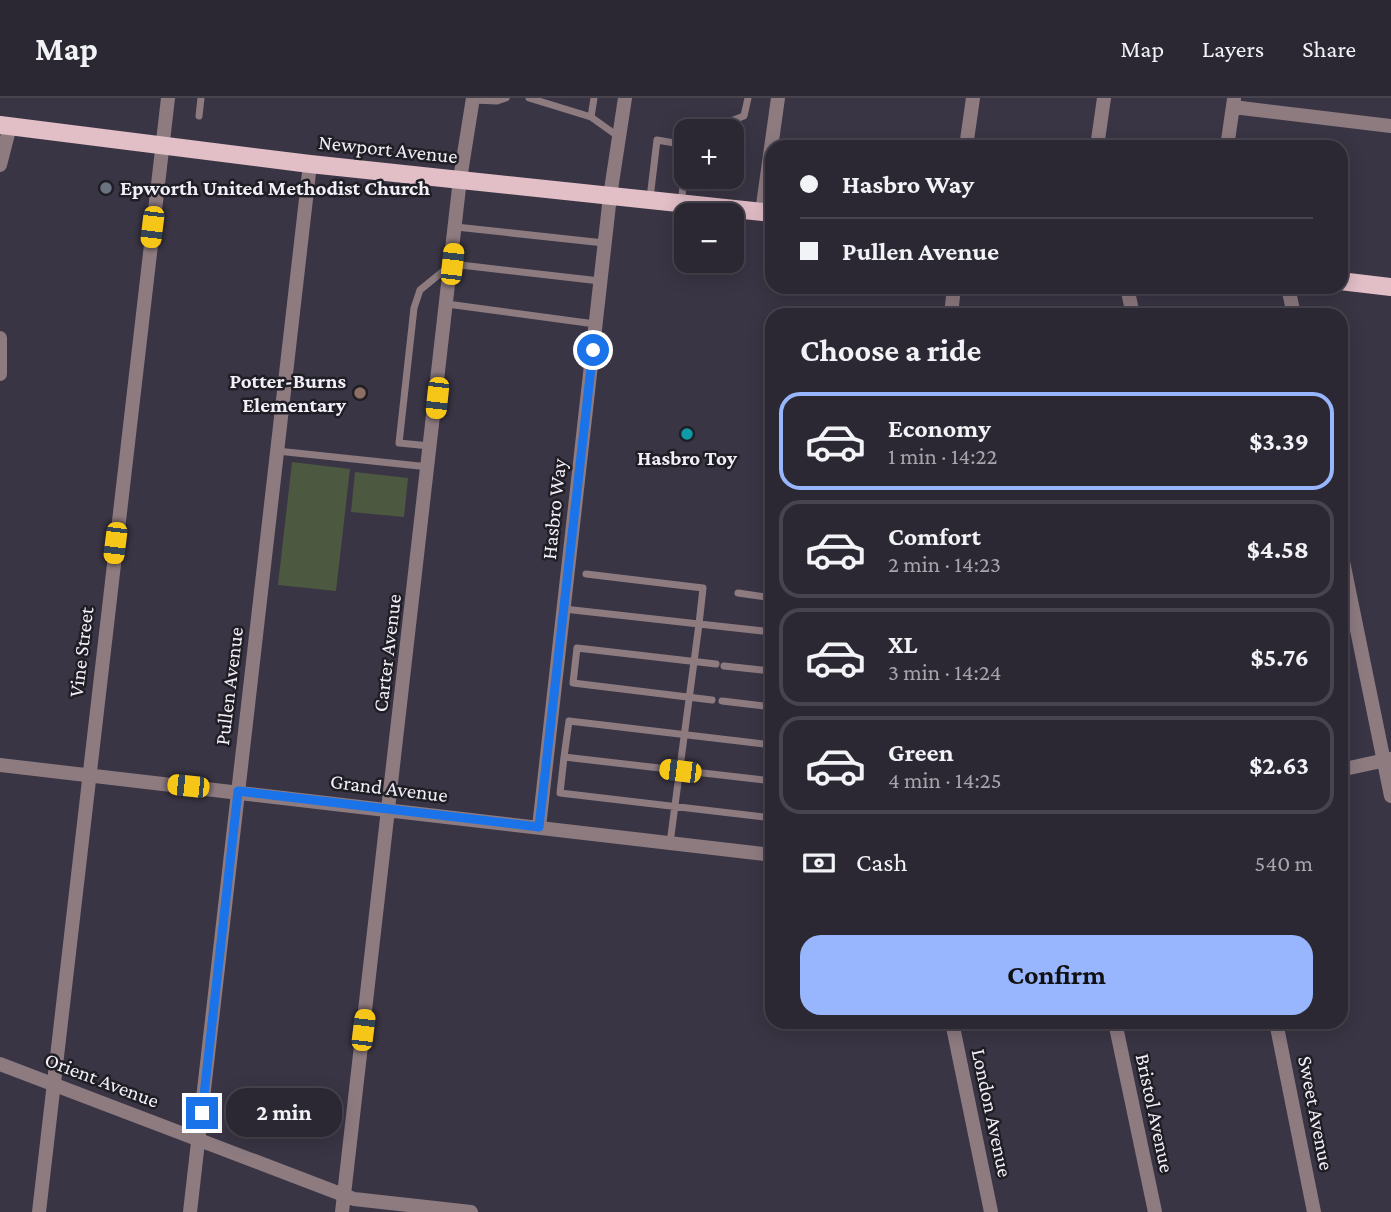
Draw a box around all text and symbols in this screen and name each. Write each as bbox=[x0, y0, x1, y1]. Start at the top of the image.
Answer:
text: Map bbox=[35, 30, 98, 67]
text: Map bbox=[1120, 35, 1164, 62]
text: Layers bbox=[1202, 35, 1264, 62]
text: Share bbox=[1302, 35, 1356, 62]
map controls bbox=[674, 119, 744, 273]
button: + bbox=[674, 119, 744, 189]
street label: Newport Avenue bbox=[317, 130, 459, 168]
text: Hasbro Way bbox=[842, 170, 974, 199]
place label: Epworth United Methodist Church bbox=[120, 176, 430, 200]
marker: Epworth United Methodist Church bbox=[98, 180, 114, 196]
button: − bbox=[674, 203, 744, 273]
car bbox=[140, 205, 165, 249]
text: Pullen Avenue bbox=[842, 237, 999, 266]
car bbox=[440, 242, 465, 286]
text: Choose a ride bbox=[800, 332, 981, 368]
route start bbox=[577, 334, 609, 366]
place label: Potter-Burns Elementary bbox=[229, 369, 347, 417]
car bbox=[425, 376, 450, 420]
marker: Potter-Burns Elementary bbox=[352, 385, 368, 401]
icon: car bbox=[804, 410, 867, 473]
text: Economy bbox=[888, 414, 991, 443]
marker: Hasbro Toy bbox=[679, 426, 695, 442]
text: $3.39 bbox=[1249, 427, 1309, 456]
text: 1 min · 14:22 bbox=[888, 443, 997, 469]
place label: Hasbro Toy bbox=[637, 446, 738, 470]
street label: Hasbro Way bbox=[537, 457, 571, 561]
icon: car bbox=[804, 518, 867, 581]
car bbox=[103, 521, 128, 565]
text: Comfort bbox=[888, 522, 981, 551]
text: $4.58 bbox=[1247, 535, 1309, 564]
text: 2 min · 14:23 bbox=[888, 551, 1001, 577]
street label: Carter Avenue bbox=[368, 593, 406, 713]
street label: Vine Street bbox=[64, 604, 99, 699]
street label: Pullen Avenue bbox=[210, 625, 248, 747]
icon: car bbox=[804, 626, 867, 689]
text: XL bbox=[888, 630, 917, 659]
text: $5.76 bbox=[1251, 643, 1309, 672]
text: 3 min · 14:24 bbox=[888, 659, 1002, 685]
icon: car bbox=[804, 734, 867, 797]
text: Green bbox=[888, 738, 954, 767]
text: $2.63 bbox=[1249, 751, 1309, 780]
car bbox=[658, 758, 703, 784]
text: 4 min · 14:25 bbox=[888, 767, 1002, 793]
street label: Grand Avenue bbox=[329, 769, 449, 807]
car bbox=[167, 773, 210, 799]
icon: cash bbox=[800, 844, 838, 882]
text: Cash bbox=[856, 848, 907, 877]
text: 540 m bbox=[1255, 850, 1313, 876]
button: Confirm bbox=[800, 935, 1313, 1015]
car bbox=[351, 1008, 376, 1052]
street label: Orient Avenue bbox=[42, 1047, 162, 1113]
street label: London Avenue bbox=[967, 1047, 1017, 1179]
street label: Bristol Avenue bbox=[1131, 1051, 1179, 1175]
street label: Sweet Avenue bbox=[1293, 1054, 1339, 1172]
callout: 2 min bbox=[227, 1088, 342, 1138]
route end bbox=[186, 1097, 218, 1129]
text: 2 min bbox=[256, 1099, 312, 1125]

